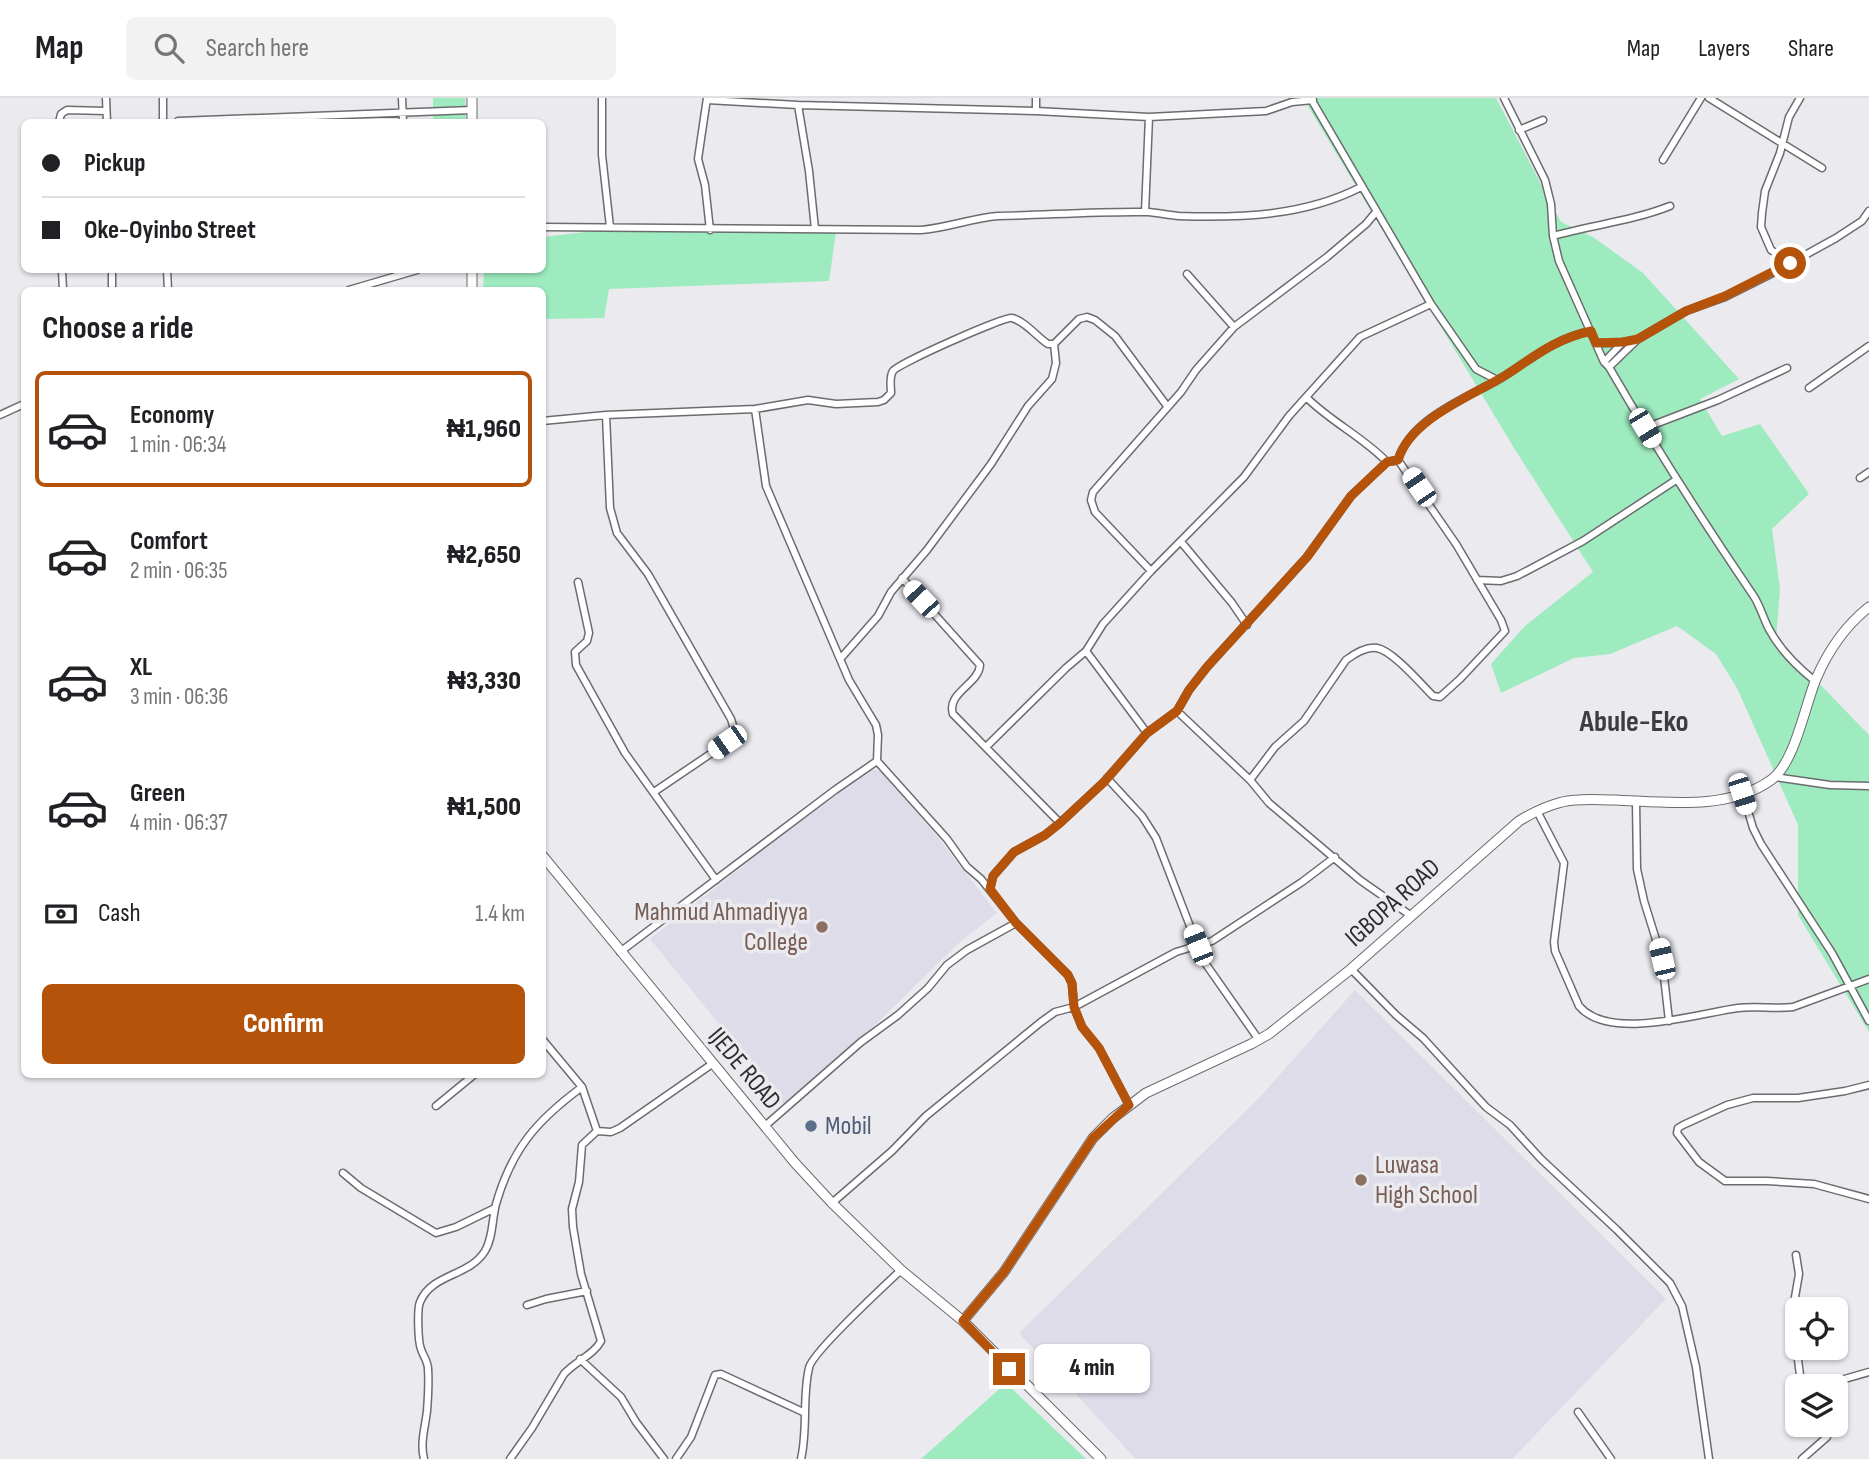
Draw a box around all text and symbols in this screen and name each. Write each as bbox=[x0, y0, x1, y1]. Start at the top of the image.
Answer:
search box bbox=[126, 17, 616, 80]
text: Map bbox=[35, 28, 84, 68]
icon: search bbox=[150, 29, 188, 67]
text: Search here bbox=[206, 33, 309, 64]
text: Map bbox=[1627, 34, 1660, 63]
text: Layers bbox=[1698, 34, 1750, 63]
text: Share bbox=[1788, 34, 1834, 63]
text: Pickup bbox=[84, 148, 146, 179]
text: Oke-Oyinbo Street bbox=[84, 215, 256, 246]
route start bbox=[1774, 247, 1806, 279]
text: Choose a ride bbox=[42, 309, 194, 348]
icon: car bbox=[46, 398, 109, 461]
text: Economy bbox=[130, 400, 214, 431]
car bbox=[1626, 405, 1665, 451]
text: ₦1,960 bbox=[446, 414, 521, 445]
text: 1 min · 06:34 bbox=[130, 431, 226, 459]
car bbox=[1399, 464, 1440, 510]
icon: car bbox=[46, 524, 109, 587]
text: Comfort bbox=[130, 526, 208, 557]
text: ₦2,650 bbox=[447, 540, 521, 571]
text: 2 min · 06:35 bbox=[130, 557, 227, 585]
car bbox=[899, 576, 944, 622]
icon: car bbox=[46, 650, 109, 713]
text: XL bbox=[130, 652, 152, 683]
text: ₦3,330 bbox=[447, 666, 521, 697]
text: 3 min · 06:36 bbox=[130, 683, 228, 711]
district label: Abule-Eko bbox=[1578, 704, 1689, 740]
car bbox=[704, 721, 751, 763]
car bbox=[1726, 771, 1759, 817]
icon: car bbox=[46, 776, 109, 839]
text: Green bbox=[130, 778, 185, 809]
text: ₦1,500 bbox=[447, 792, 521, 823]
text: 4 min · 06:37 bbox=[130, 809, 228, 837]
street label: IGBOPA ROAD bbox=[1339, 852, 1447, 954]
icon: cash bbox=[42, 895, 80, 933]
place label: Mahmud Ahmadiyya College bbox=[634, 897, 808, 958]
text: Cash bbox=[98, 898, 141, 929]
text: 1.4 km bbox=[475, 900, 525, 928]
marker: Mahmud Ahmadiyya College bbox=[814, 919, 830, 935]
car bbox=[1181, 922, 1216, 968]
car bbox=[1648, 936, 1677, 982]
button: Confirm bbox=[42, 984, 525, 1064]
street label: IJEDE ROAD bbox=[701, 1022, 787, 1116]
place label: Mobil bbox=[825, 1111, 872, 1142]
marker: Mobil bbox=[803, 1118, 819, 1134]
place label: Luwasa High School bbox=[1375, 1150, 1478, 1211]
marker: Luwasa High School bbox=[1353, 1172, 1369, 1188]
map controls bbox=[1785, 1297, 1848, 1437]
button: locate bbox=[1785, 1297, 1848, 1360]
callout: 4 min bbox=[1034, 1344, 1149, 1394]
route end bbox=[993, 1353, 1025, 1385]
text: 4 min bbox=[1069, 1354, 1115, 1382]
button: layers bbox=[1785, 1374, 1848, 1437]

